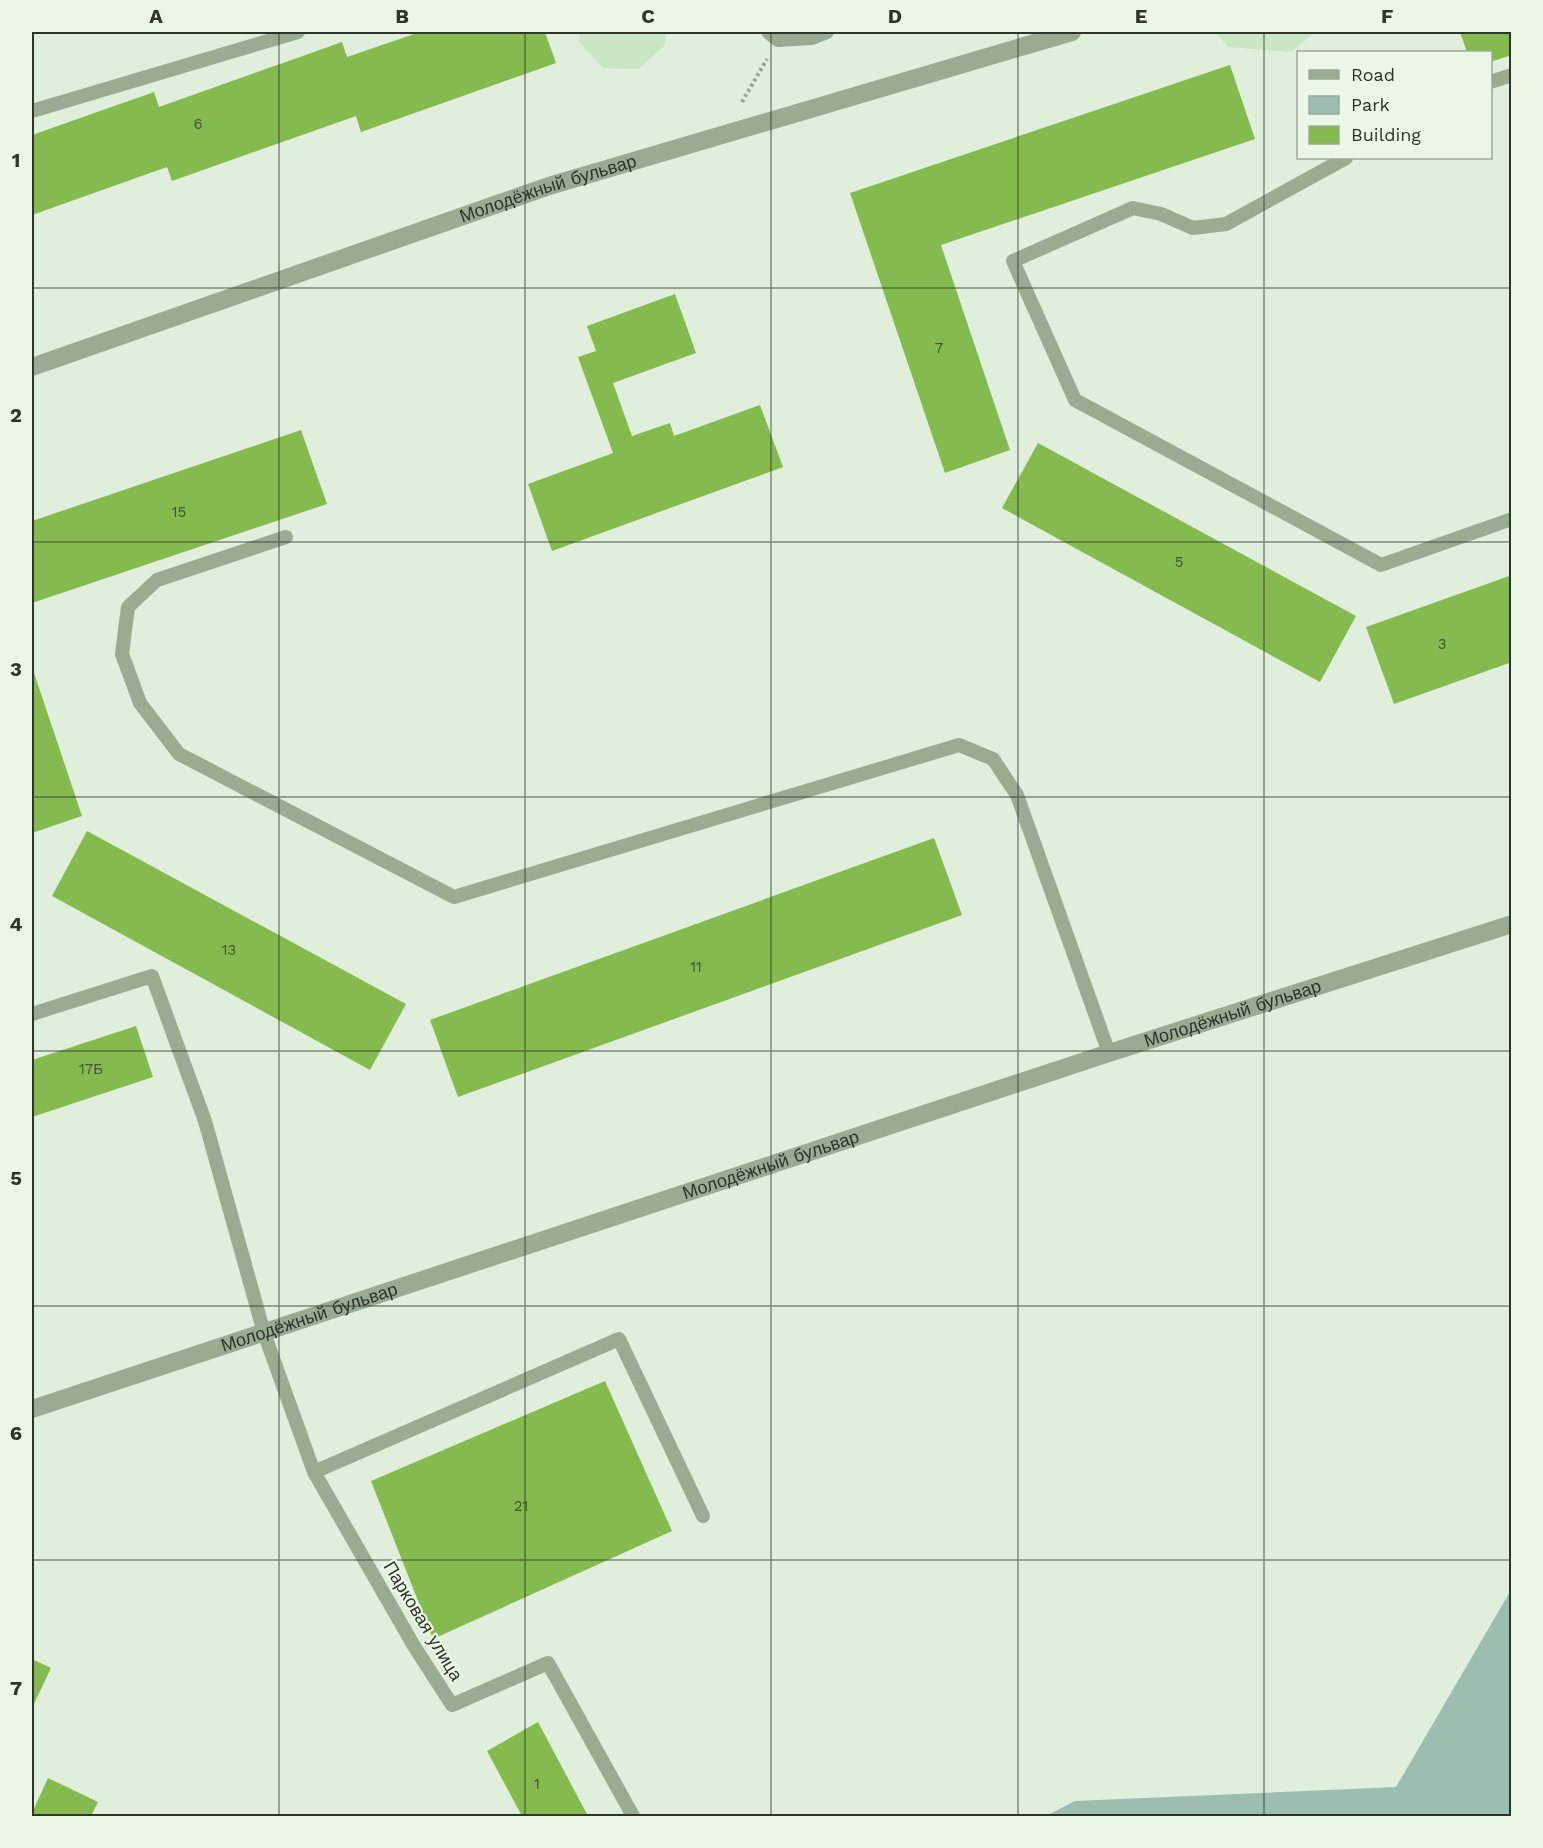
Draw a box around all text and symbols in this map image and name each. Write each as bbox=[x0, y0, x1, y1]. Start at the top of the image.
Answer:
text: A bbox=[149, 4, 163, 28]
text: B bbox=[395, 4, 409, 28]
text: C bbox=[641, 4, 655, 28]
text: D bbox=[888, 4, 902, 28]
text: E bbox=[1135, 4, 1147, 28]
text: F bbox=[1381, 4, 1393, 28]
legend bbox=[1297, 51, 1492, 159]
text: Road bbox=[1351, 64, 1395, 85]
text: Park bbox=[1351, 94, 1390, 115]
house number: 6 bbox=[193, 115, 203, 133]
text: Building bbox=[1351, 124, 1421, 145]
text: 1 bbox=[12, 148, 20, 172]
street label: Молодёжный бульвар bbox=[457, 150, 639, 227]
house number: 7 bbox=[935, 339, 943, 357]
text: 2 bbox=[10, 403, 22, 427]
house number: 15 bbox=[172, 503, 186, 521]
house number: 5 bbox=[1175, 553, 1183, 571]
house number: 3 bbox=[1438, 635, 1446, 653]
text: 3 bbox=[10, 657, 22, 681]
text: 4 bbox=[10, 912, 23, 936]
house number: 13 bbox=[222, 941, 236, 959]
house number: 11 bbox=[690, 958, 702, 976]
street label: Молодёжный бульвар bbox=[1141, 975, 1324, 1051]
house number: 17Б bbox=[79, 1060, 103, 1078]
street label: Молодёжный бульвар bbox=[680, 1125, 862, 1203]
text: 5 bbox=[10, 1166, 22, 1190]
street label: Молодёжный бульвар bbox=[218, 1278, 400, 1356]
text: 6 bbox=[10, 1421, 22, 1445]
house number: 21 bbox=[514, 1497, 528, 1515]
street label: Парковая улица bbox=[379, 1557, 468, 1685]
text: 7 bbox=[10, 1676, 22, 1700]
house number: 1 bbox=[534, 1775, 540, 1793]

